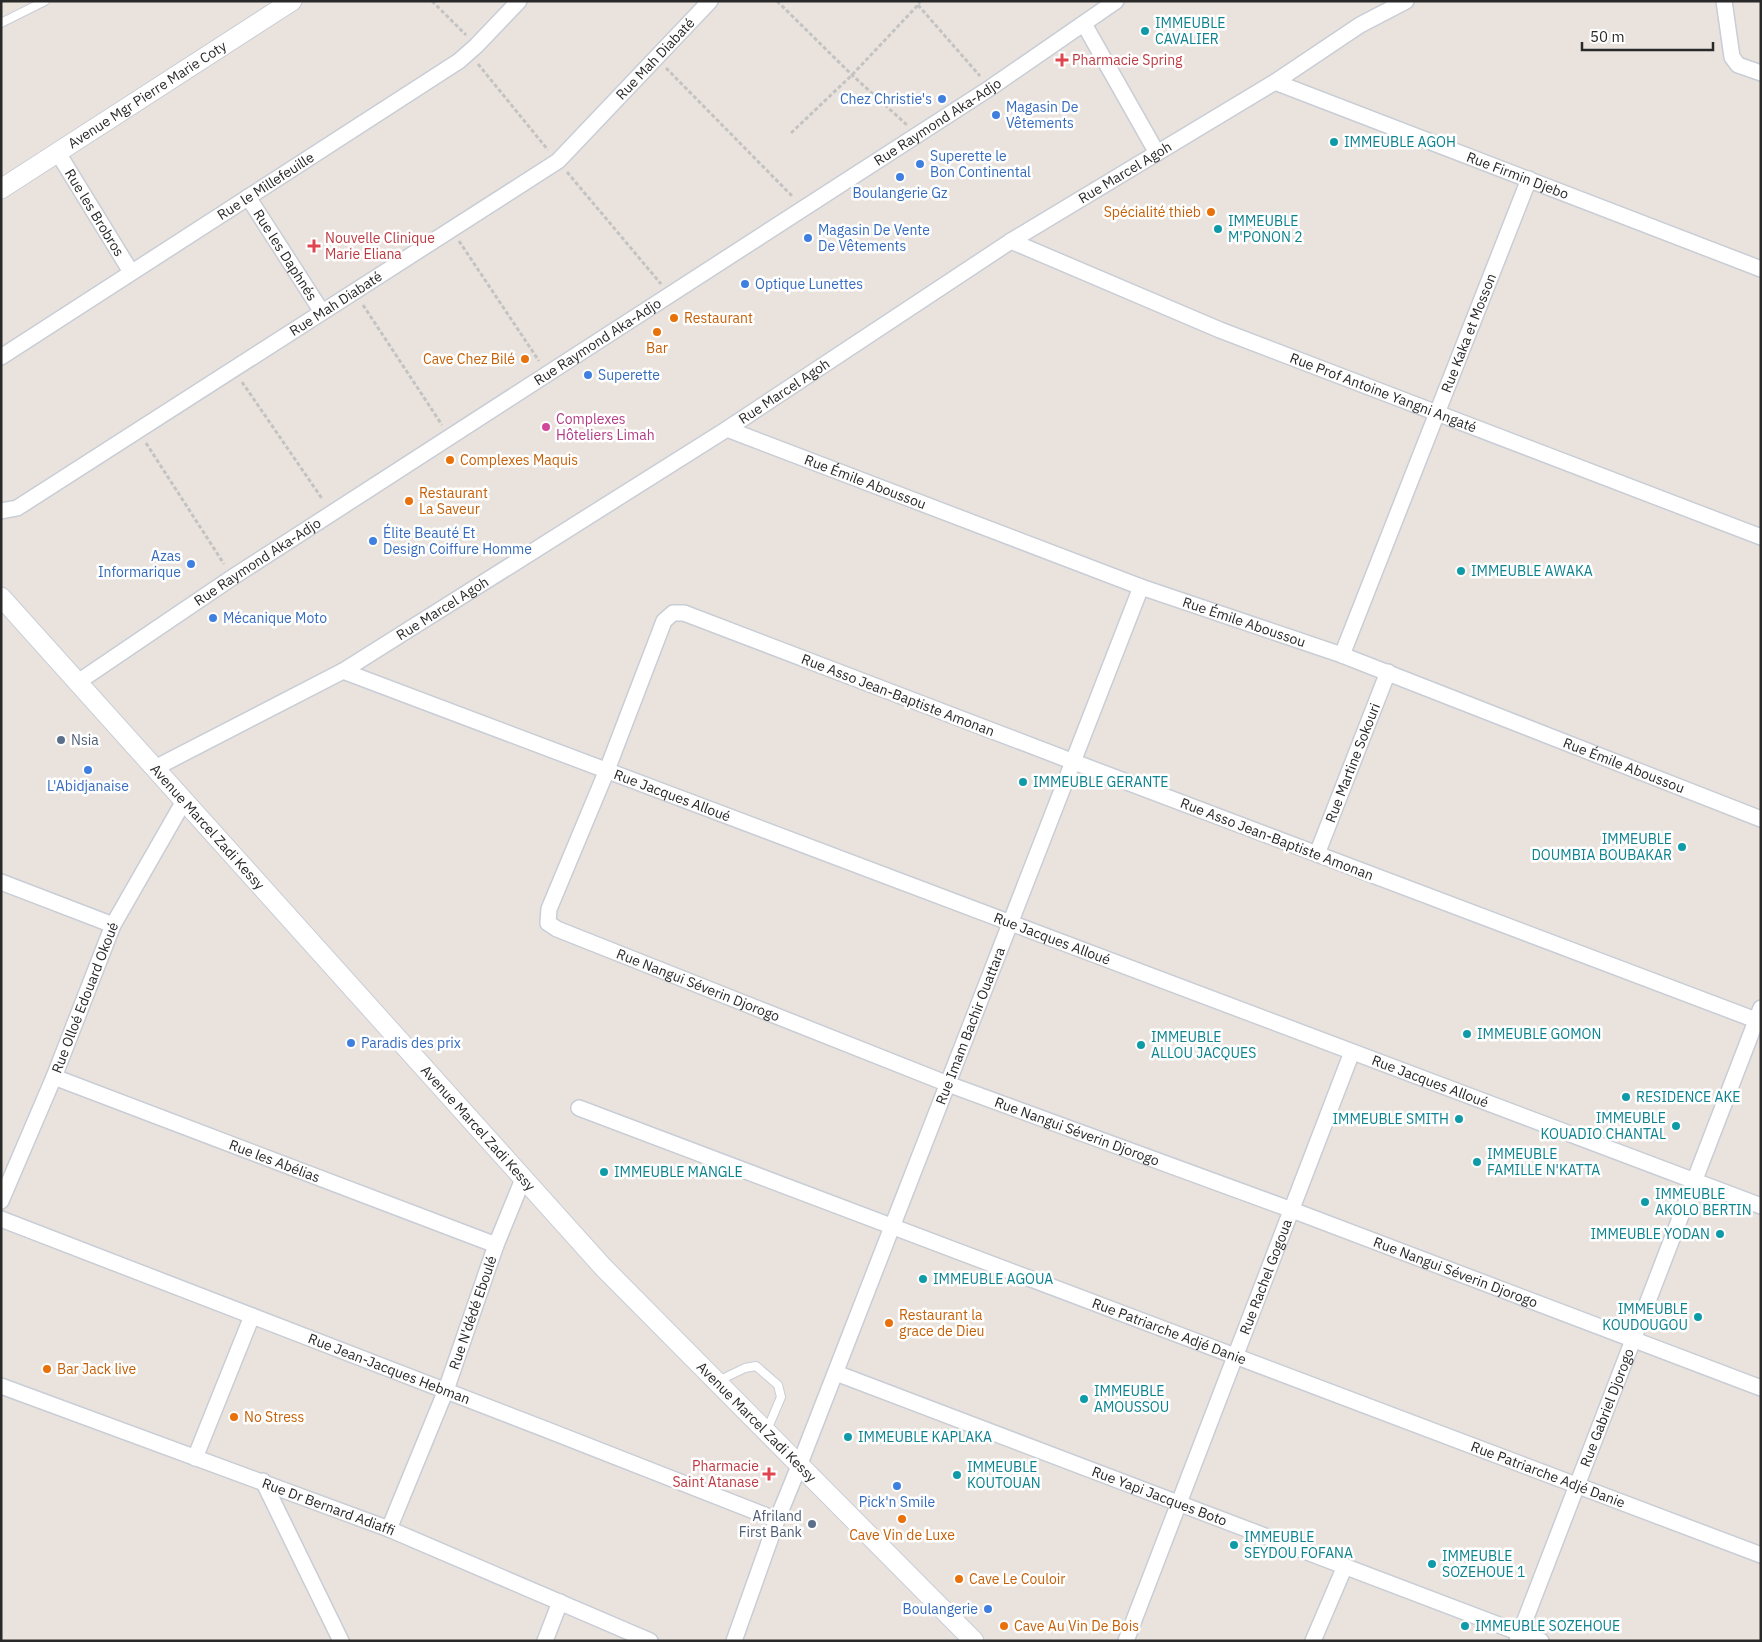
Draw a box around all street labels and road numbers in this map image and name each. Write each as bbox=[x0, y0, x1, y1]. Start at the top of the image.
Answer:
street label: Rue Mah Diabaté bbox=[612, 14, 699, 104]
street label: Avenue Mgr Pierre Marie Coty bbox=[65, 37, 230, 152]
street label: Rue Raymond Aka-Adjo bbox=[870, 74, 1005, 170]
street label: Rue Marcel Agoh bbox=[1075, 137, 1175, 207]
street label: Rue le Millefeuille bbox=[214, 148, 318, 224]
street label: Rue Firmin Djebo bbox=[1464, 148, 1571, 203]
street label: Rue les Brobros bbox=[61, 166, 128, 260]
street label: Rue les Daphnés bbox=[249, 206, 321, 304]
street label: Rue Mah Diabaté bbox=[286, 267, 386, 340]
street label: Rue Kaka et Mosson bbox=[1437, 271, 1500, 395]
street label: Rue Raymond Aka-Adjo bbox=[530, 294, 665, 389]
street label: Rue Prof Antoine Yangni Angaté bbox=[1287, 349, 1480, 436]
street label: Rue Marcel Agoh bbox=[735, 354, 833, 428]
street label: Rue Émile Aboussou bbox=[802, 450, 929, 513]
street label: Rue Raymond Aka-Adjo bbox=[190, 514, 324, 610]
street label: Rue Marcel Agoh bbox=[393, 573, 492, 644]
street label: Rue Émile Aboussou bbox=[1180, 593, 1308, 651]
street label: Rue Asso Jean-Baptiste Amonan bbox=[799, 650, 997, 740]
street label: Rue Martine Sokouri bbox=[1321, 700, 1384, 825]
street label: Rue Émile Aboussou bbox=[1561, 733, 1687, 797]
street label: Avenue Marcel Zadi Kessy bbox=[146, 760, 269, 893]
street label: Rue Jacques Alloué bbox=[611, 765, 734, 826]
street label: Rue Asso Jean-Baptiste Amonan bbox=[1178, 794, 1376, 884]
street label: Rue Jacques Alloué bbox=[991, 908, 1113, 969]
street label: Rue Olloé Edouard Okoué bbox=[47, 919, 122, 1076]
street label: Rue Imam Bachir Ouattara bbox=[931, 944, 1009, 1107]
street label: Rue Nangui Séverin Djorogo bbox=[614, 945, 783, 1026]
street label: Rue Jacques Alloué bbox=[1369, 1051, 1491, 1112]
street label: Avenue Marcel Zadi Kessy bbox=[417, 1062, 539, 1195]
street label: Rue Nangui Séverin Djorogo bbox=[992, 1093, 1162, 1170]
street label: Rue les Abélias bbox=[227, 1135, 323, 1186]
street label: Rue Rachel Gogoua bbox=[1235, 1216, 1296, 1337]
street label: Rue Nangui Séverin Djorogo bbox=[1371, 1233, 1540, 1311]
street label: Rue N'dédé Eboulé bbox=[445, 1253, 501, 1372]
street label: Rue Patriarche Adjé Danie bbox=[1090, 1294, 1249, 1369]
street label: Rue Jean-Jacques Hebman bbox=[306, 1329, 473, 1408]
street label: Rue Gabriel Djorogo bbox=[1576, 1346, 1638, 1470]
street label: Avenue Marcel Zadi Kessy bbox=[693, 1358, 820, 1486]
street label: Rue Patriarche Adjé Danie bbox=[1468, 1437, 1628, 1512]
street label: Rue Yapi Jacques Boto bbox=[1089, 1462, 1230, 1530]
street label: Rue Dr Bernard Adiaffi bbox=[260, 1474, 398, 1539]

